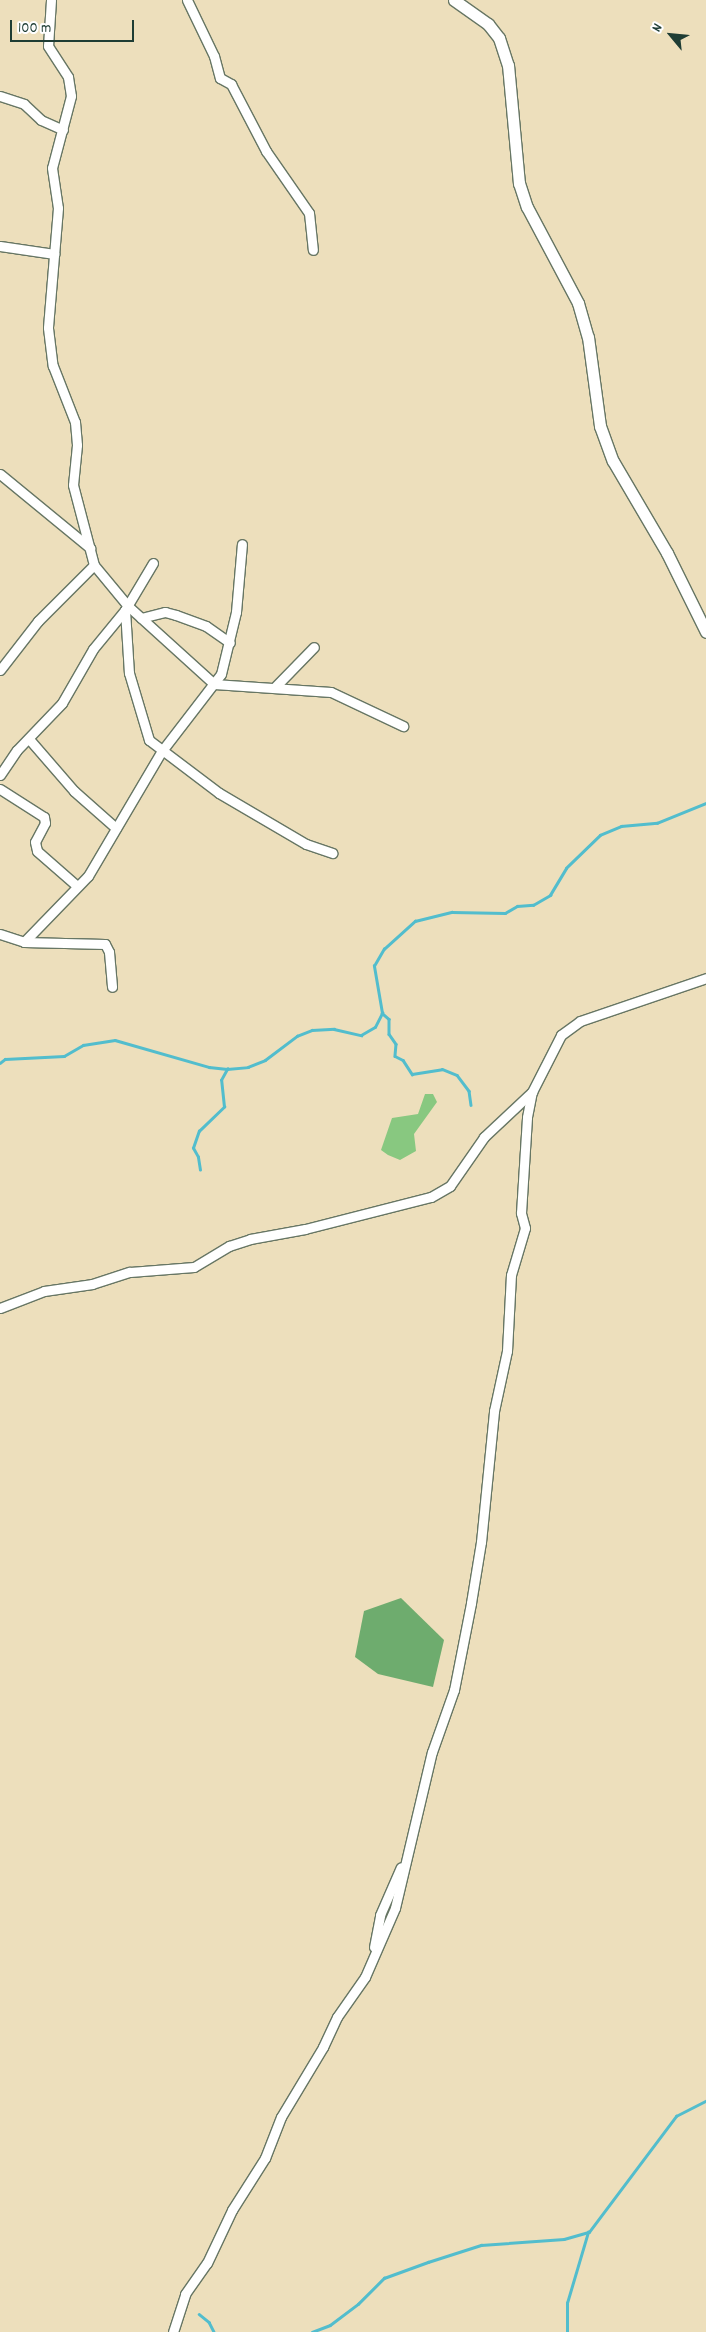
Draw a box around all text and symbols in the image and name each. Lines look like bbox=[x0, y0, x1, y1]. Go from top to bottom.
scale bar bbox=[12, 10, 136, 42]
north arrow bbox=[646, 10, 696, 60]
text: 100 m bbox=[18, 18, 51, 40]
text: N bbox=[647, 20, 668, 36]

